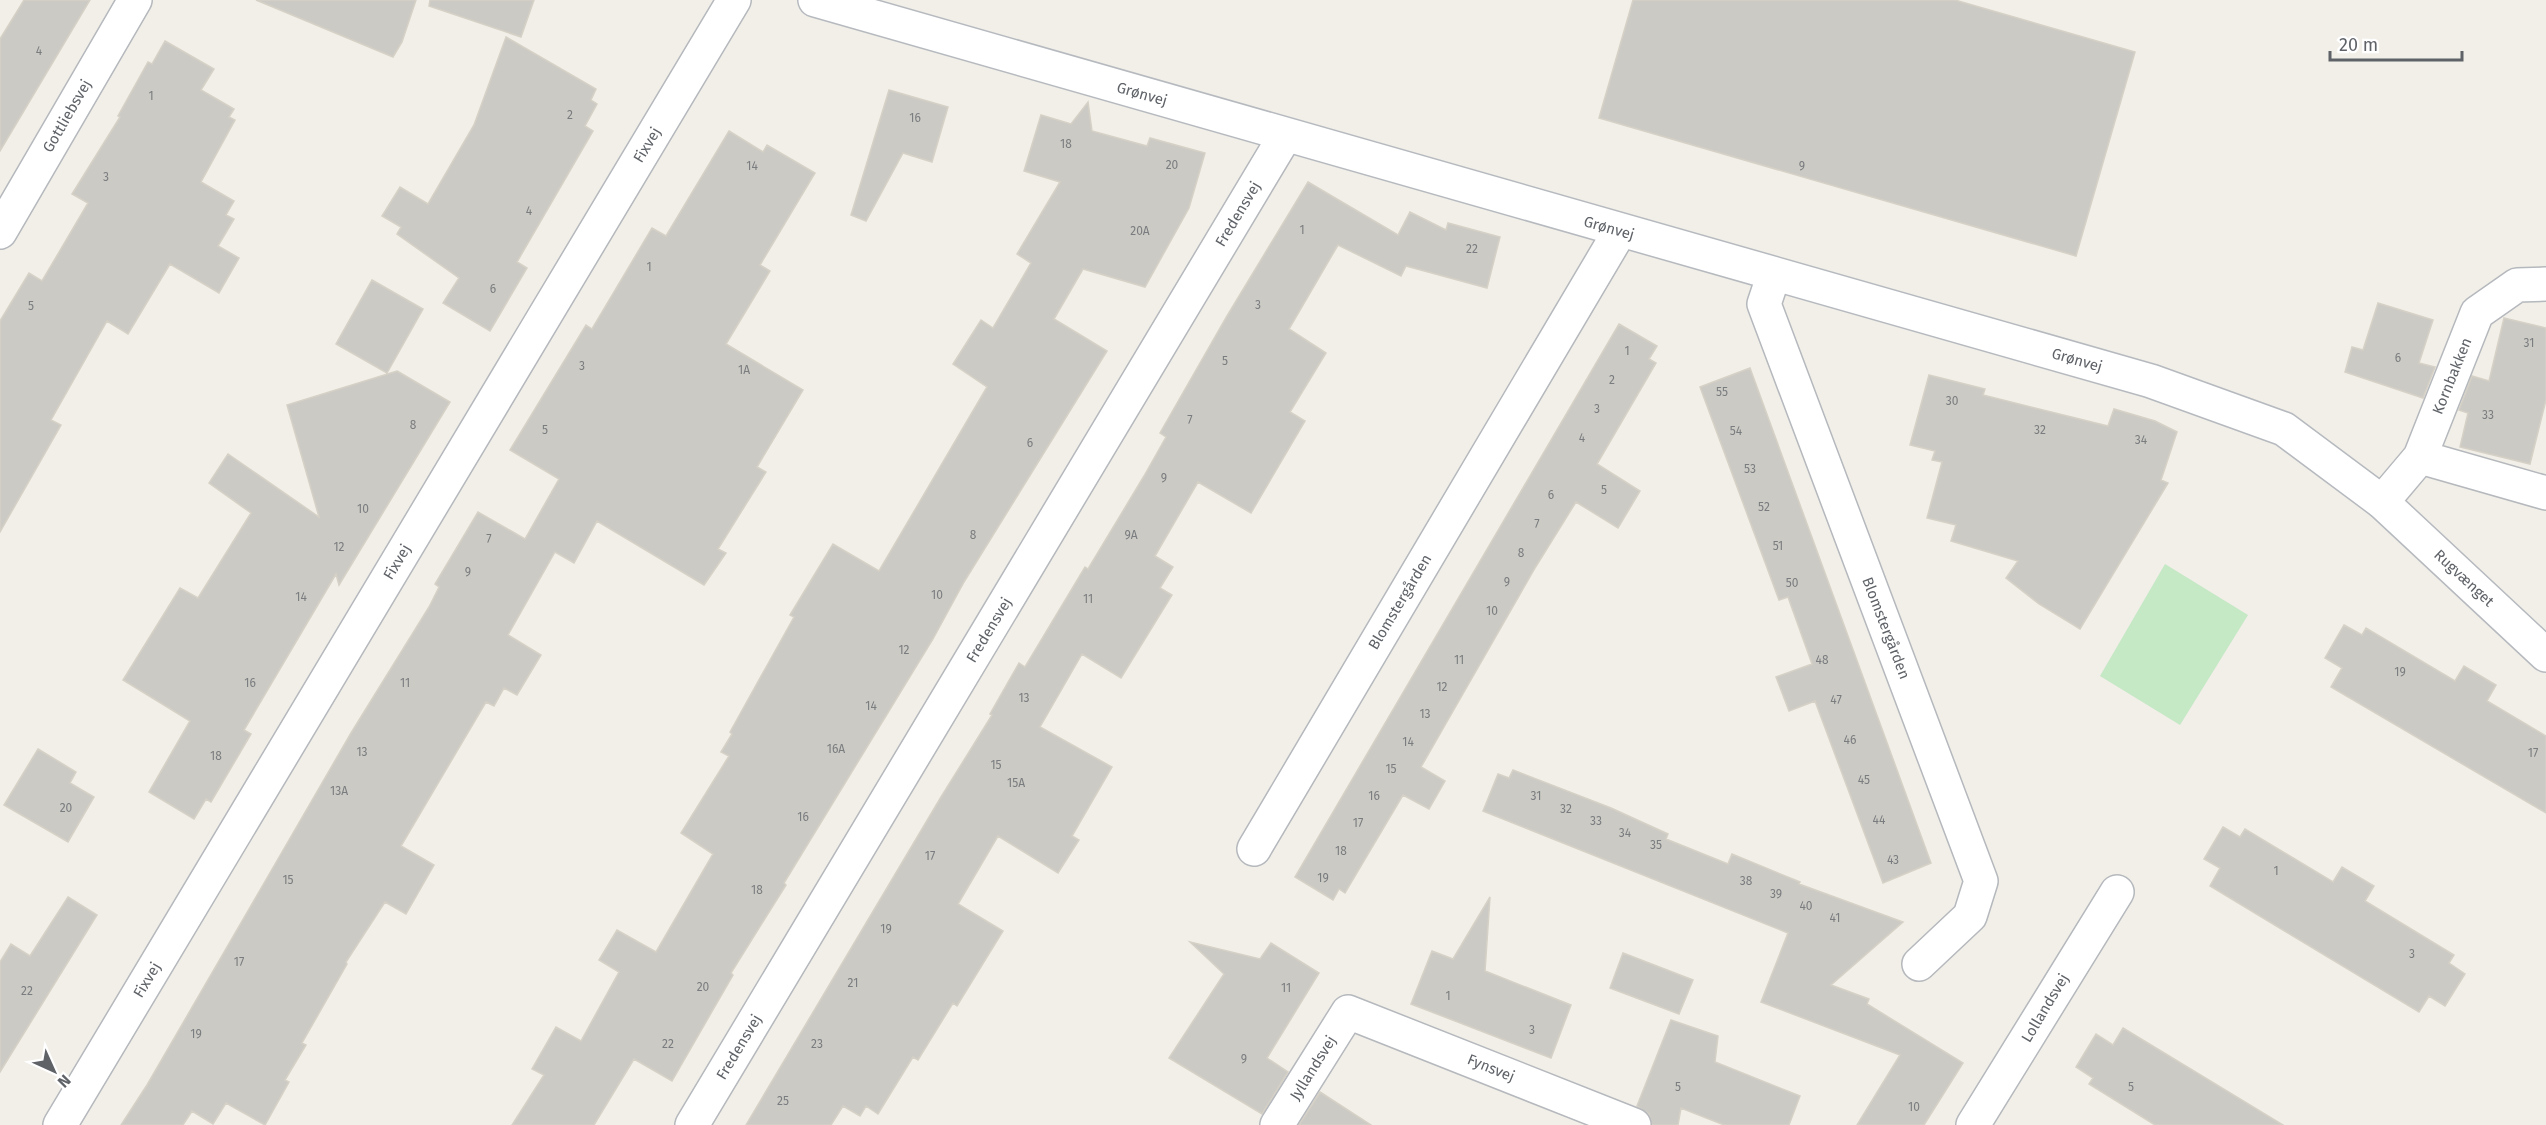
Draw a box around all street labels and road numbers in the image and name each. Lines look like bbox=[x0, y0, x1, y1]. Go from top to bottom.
street label: Gottliebsvej bbox=[39, 76, 95, 156]
street label: Grønvej bbox=[1115, 78, 1169, 110]
street label: Fixvej bbox=[629, 124, 665, 166]
street label: Fredensvej bbox=[1212, 178, 1264, 250]
street label: Grønvej bbox=[1582, 212, 1636, 244]
street label: Kornbakken bbox=[2428, 335, 2476, 417]
street label: Grønvej bbox=[2050, 344, 2104, 376]
street label: Fixvej bbox=[379, 541, 415, 583]
street label: Rugvænget bbox=[2430, 546, 2498, 611]
street label: Blomstergården bbox=[1364, 551, 1436, 653]
street label: Blomstergården bbox=[1858, 574, 1914, 682]
street label: Fredensvej bbox=[963, 594, 1015, 666]
street label: Fixvej bbox=[129, 959, 165, 1001]
street label: Lollandsvej bbox=[2017, 970, 2073, 1046]
street label: Fredensvej bbox=[713, 1011, 765, 1083]
street label: Jyllandsvej bbox=[1286, 1032, 1340, 1104]
street label: Fynsvej bbox=[1465, 1050, 1517, 1086]

